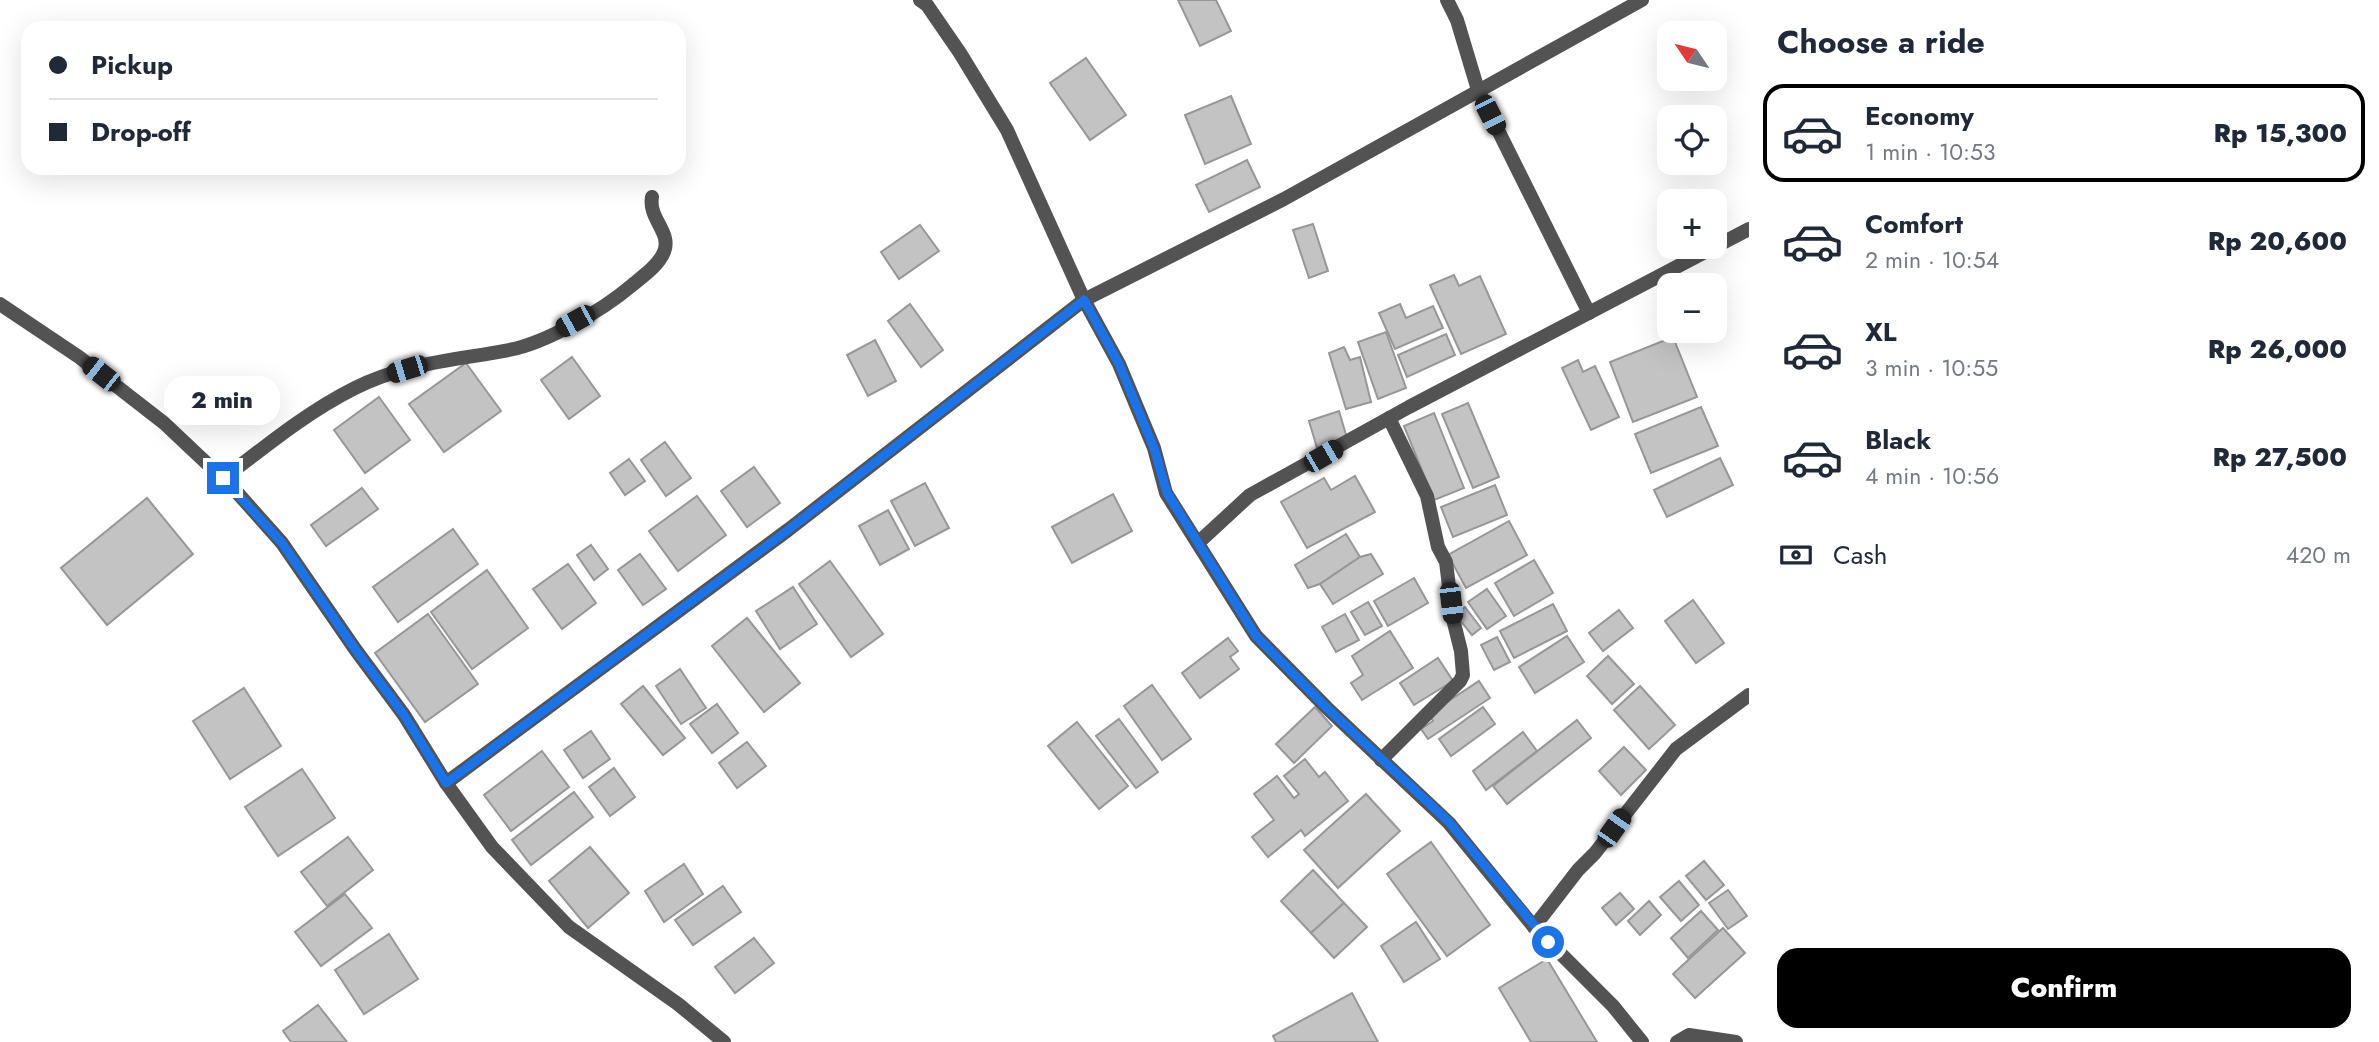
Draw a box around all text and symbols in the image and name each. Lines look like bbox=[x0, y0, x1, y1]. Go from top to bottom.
text: Choose a ride bbox=[1777, 19, 1985, 65]
north arrow bbox=[1657, 21, 1727, 91]
map controls bbox=[1657, 21, 1727, 343]
text: Pickup bbox=[91, 46, 173, 84]
car bbox=[1472, 92, 1509, 138]
text: Economy bbox=[1865, 97, 1974, 135]
icon: car bbox=[1781, 102, 1844, 165]
button: locate bbox=[1657, 105, 1727, 175]
text: Drop-off bbox=[91, 113, 191, 151]
text: Rp 15,300 bbox=[2214, 114, 2347, 152]
text: 1 min · 10:53 bbox=[1865, 135, 1996, 169]
button: + bbox=[1657, 189, 1727, 259]
text: Comfort bbox=[1865, 205, 1963, 243]
icon: car bbox=[1781, 210, 1844, 273]
text: Rp 20,600 bbox=[2208, 222, 2347, 260]
text: 2 min · 10:54 bbox=[1865, 243, 1999, 277]
button: − bbox=[1657, 273, 1727, 343]
car bbox=[552, 302, 599, 340]
text: XL bbox=[1865, 313, 1897, 351]
icon: car bbox=[1781, 318, 1844, 381]
text: Rp 26,000 bbox=[2208, 330, 2347, 368]
text: 3 min · 10:55 bbox=[1865, 351, 1998, 385]
car bbox=[78, 353, 125, 395]
car bbox=[384, 353, 431, 385]
callout: 2 min bbox=[165, 377, 281, 426]
text: 2 min bbox=[191, 383, 253, 417]
text: Black bbox=[1865, 421, 1931, 459]
icon: car bbox=[1781, 426, 1844, 489]
car bbox=[1300, 436, 1347, 476]
text: Rp 27,500 bbox=[2213, 438, 2347, 476]
text: 4 min · 10:56 bbox=[1865, 459, 1999, 493]
route end bbox=[207, 462, 239, 494]
icon: cash bbox=[1777, 536, 1815, 574]
text: Cash bbox=[1833, 536, 1887, 574]
text: 420 m bbox=[2286, 538, 2351, 572]
car bbox=[1439, 581, 1464, 625]
car bbox=[1594, 805, 1635, 851]
route start bbox=[1532, 926, 1564, 958]
button: Confirm bbox=[1777, 948, 2351, 1028]

